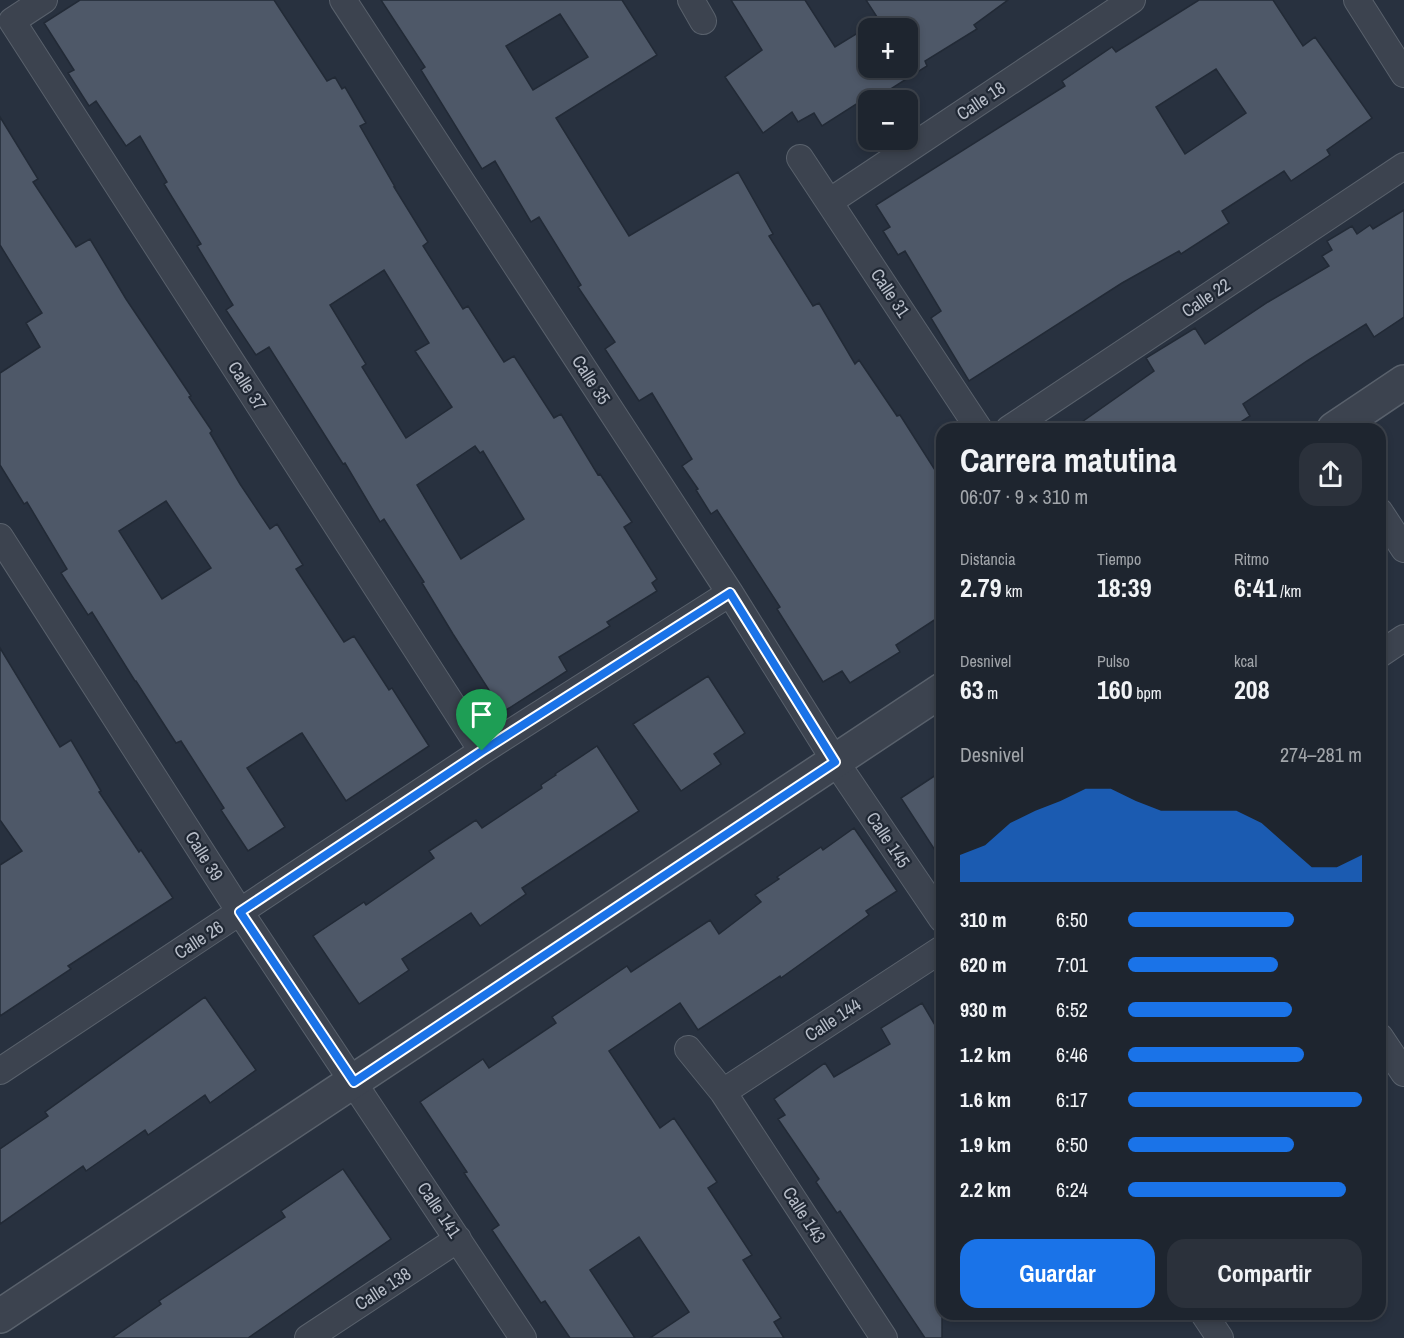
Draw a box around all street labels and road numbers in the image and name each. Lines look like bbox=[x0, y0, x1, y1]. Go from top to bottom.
street label: Calle 18 bbox=[951, 75, 1010, 126]
street label: Calle 31 bbox=[865, 263, 916, 323]
street label: Calle 22 bbox=[1176, 272, 1235, 323]
street label: Calle 35 bbox=[566, 350, 617, 409]
street label: Calle 37 bbox=[222, 356, 273, 415]
street label: Calle 145 bbox=[861, 807, 916, 873]
street label: Calle 39 bbox=[179, 826, 229, 885]
street label: Calle 26 bbox=[169, 914, 228, 965]
street label: Calle 144 bbox=[800, 992, 866, 1047]
street label: Calle 141 bbox=[412, 1177, 468, 1243]
street label: Calle 143 bbox=[777, 1182, 832, 1248]
street label: Calle 138 bbox=[350, 1261, 416, 1316]

